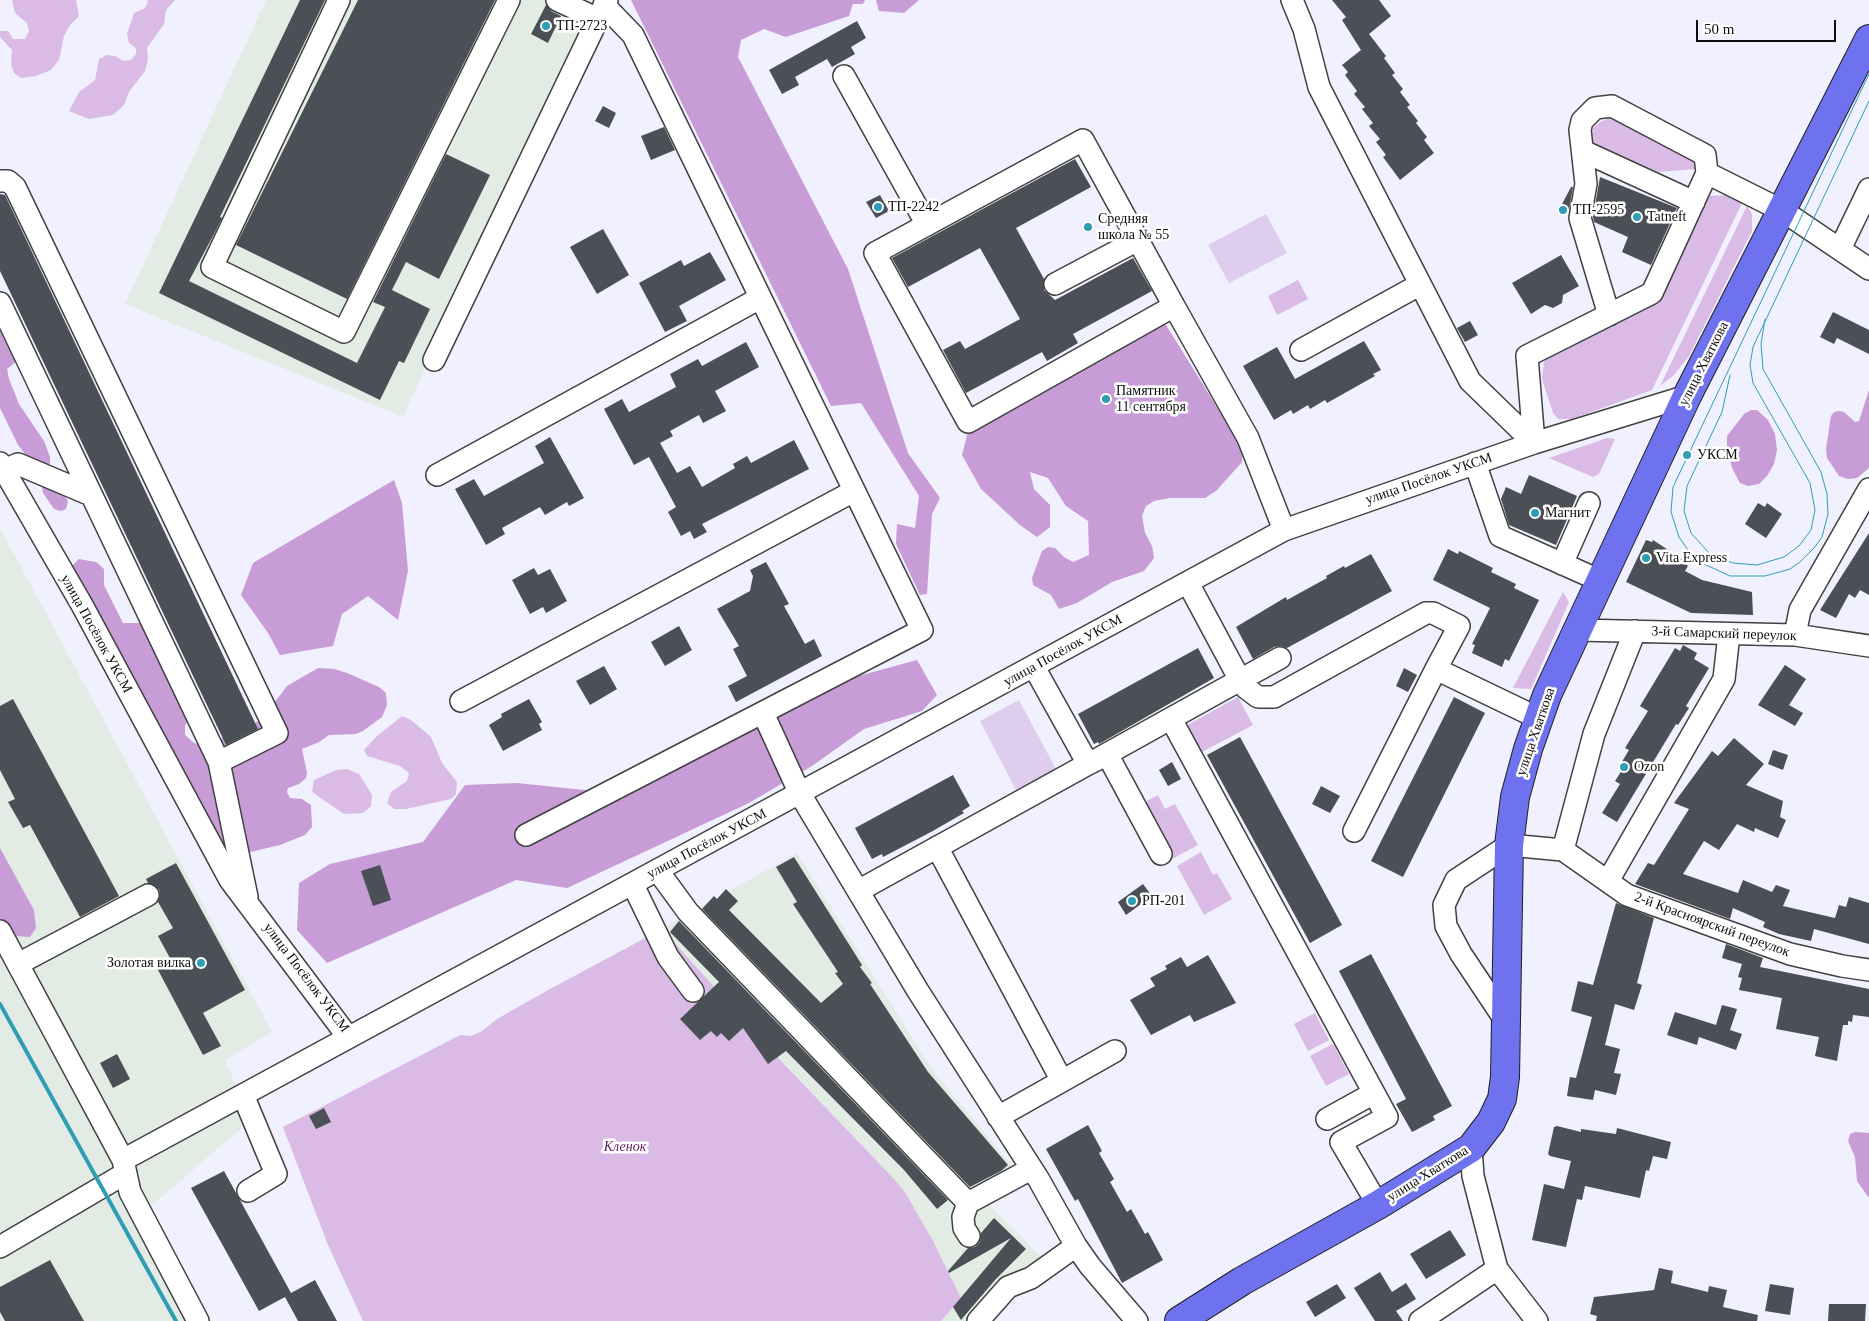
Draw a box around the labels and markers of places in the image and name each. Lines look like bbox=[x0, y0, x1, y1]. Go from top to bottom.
place label: ТП-2723 bbox=[556, 18, 607, 34]
marker: ТП-2723 bbox=[540, 20, 552, 32]
place label: ТП-2242 bbox=[888, 199, 939, 215]
marker: ТП-2242 bbox=[872, 201, 884, 213]
place label: ТП-2595 bbox=[1573, 202, 1624, 218]
marker: ТП-2595 bbox=[1557, 204, 1569, 216]
place label: Tatneft bbox=[1647, 209, 1686, 225]
place label: Средняя школа № 55 bbox=[1098, 211, 1169, 243]
marker: Tatneft bbox=[1631, 211, 1643, 223]
marker: Средняя школа № 55 bbox=[1082, 221, 1094, 233]
place label: Памятник 11 сентября bbox=[1116, 383, 1186, 416]
marker: Памятник 11 сентября bbox=[1100, 393, 1112, 405]
place label: УКСМ bbox=[1697, 447, 1738, 463]
marker: УКСМ bbox=[1681, 449, 1693, 461]
place label: Магнит bbox=[1545, 505, 1591, 521]
marker: Магнит bbox=[1529, 507, 1541, 519]
place label: Vita Express bbox=[1656, 550, 1727, 566]
marker: Vita Express bbox=[1640, 552, 1652, 564]
place label: Ozon bbox=[1634, 759, 1664, 775]
marker: Ozon bbox=[1618, 761, 1630, 773]
place label: РП-201 bbox=[1142, 893, 1186, 909]
marker: РП-201 bbox=[1126, 895, 1138, 907]
place label: Золотая вилка bbox=[107, 955, 191, 971]
marker: Золотая вилка bbox=[195, 957, 207, 969]

